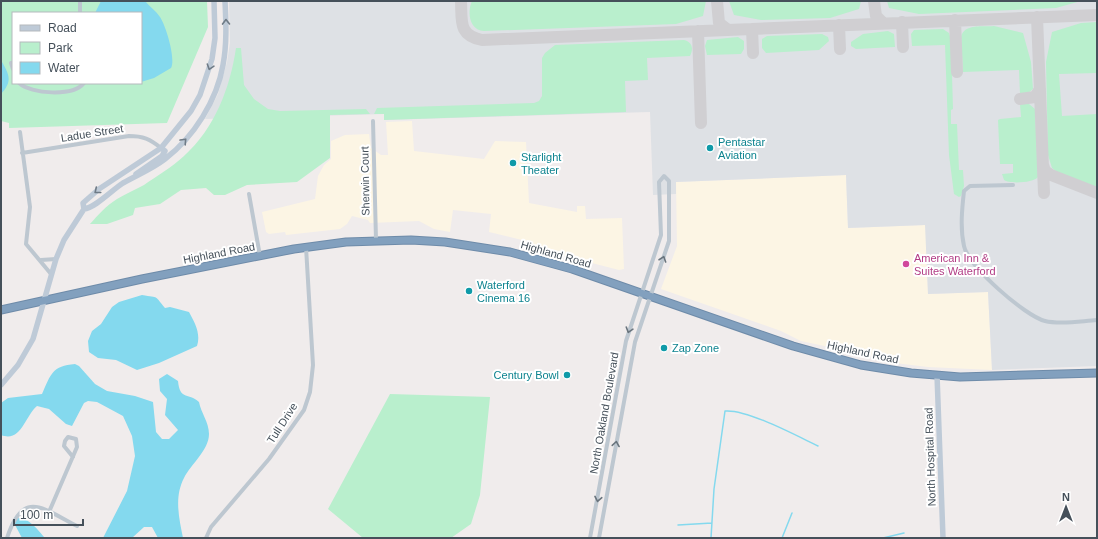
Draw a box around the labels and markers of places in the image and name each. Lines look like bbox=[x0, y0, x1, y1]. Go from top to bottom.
place label: Pentastar Aviation bbox=[718, 136, 765, 161]
marker: Pentastar Aviation bbox=[705, 143, 715, 153]
place label: Starlight Theater bbox=[521, 151, 561, 176]
marker: Starlight Theater bbox=[508, 158, 518, 168]
place label: American Inn & Suites Waterford bbox=[914, 252, 996, 277]
marker: American Inn & Suites Waterford bbox=[901, 259, 911, 269]
place label: Waterford Cinema 16 bbox=[477, 279, 530, 304]
marker: Waterford Cinema 16 bbox=[464, 286, 474, 296]
place label: Zap Zone bbox=[672, 342, 719, 354]
marker: Zap Zone bbox=[659, 343, 669, 353]
place label: Century Bowl bbox=[494, 369, 559, 381]
marker: Century Bowl bbox=[562, 370, 572, 380]

